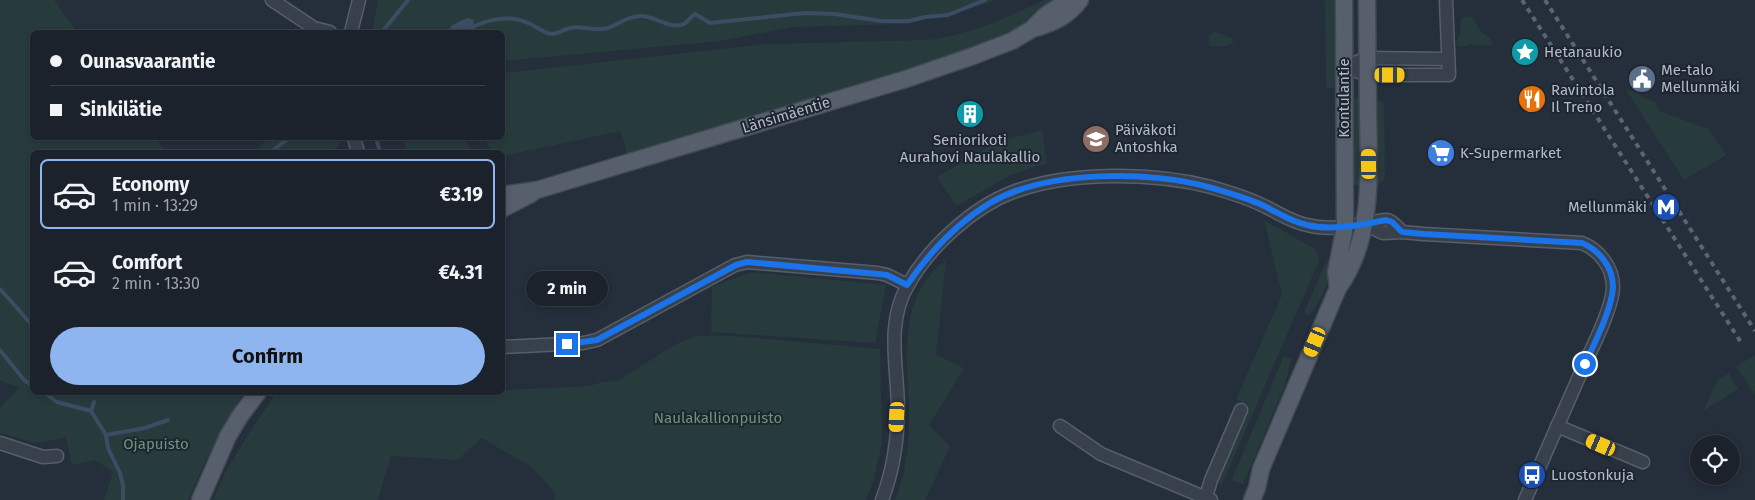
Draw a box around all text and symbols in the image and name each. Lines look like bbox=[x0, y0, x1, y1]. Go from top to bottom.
place icon: Hetanaukio bbox=[1510, 37, 1540, 67]
place label: Hetanaukio bbox=[1544, 43, 1622, 61]
text: Ounasvaarantie bbox=[80, 50, 216, 73]
street label: Kontulantie bbox=[1335, 58, 1353, 138]
place label: Me-talo Mellunmäki bbox=[1661, 61, 1740, 96]
public building icon: Me-talo Mellunmäki bbox=[1627, 64, 1657, 94]
car bbox=[1375, 68, 1405, 83]
place label: Ravintola Il Treno bbox=[1551, 81, 1615, 116]
restaurant icon: Ravintola Il Treno bbox=[1517, 84, 1547, 114]
street label: Länsimäentie bbox=[740, 93, 832, 137]
text: Sinkilätie bbox=[80, 98, 162, 121]
building icon: Seniorikoti Aurahovi Naulakallio bbox=[955, 99, 985, 129]
place label: Päiväkoti Antoshka bbox=[1115, 121, 1178, 156]
school or university icon: Päiväkoti Antoshka bbox=[1081, 124, 1111, 154]
place label: Seniorikoti Aurahovi Naulakallio bbox=[900, 131, 1040, 166]
supermarket icon: K-Supermarket bbox=[1426, 138, 1456, 168]
place label: K-Supermarket bbox=[1460, 144, 1562, 162]
car bbox=[1361, 149, 1376, 179]
icon: car bbox=[52, 172, 97, 217]
text: Economy bbox=[112, 173, 189, 196]
text: €3.19 bbox=[440, 183, 483, 206]
metro station icon: Mellunmäki bbox=[1651, 192, 1681, 222]
text: 1 min · 13:29 bbox=[112, 196, 198, 215]
place label: Mellunmäki bbox=[1568, 198, 1647, 216]
icon: car bbox=[52, 250, 97, 295]
text: Comfort bbox=[112, 251, 182, 274]
text: €4.31 bbox=[439, 261, 483, 284]
callout: 2 min bbox=[526, 272, 608, 306]
text: 2 min · 13:30 bbox=[112, 274, 200, 293]
text: 2 min bbox=[547, 279, 587, 298]
car bbox=[1302, 325, 1327, 359]
button: Confirm bbox=[50, 327, 485, 385]
route end bbox=[556, 333, 578, 355]
route start bbox=[1574, 353, 1596, 375]
car bbox=[888, 402, 905, 432]
park label: Naulakallionpuisto bbox=[654, 409, 782, 427]
car bbox=[1584, 432, 1617, 458]
park label: Ojapuisto bbox=[123, 435, 189, 453]
map controls bbox=[1690, 435, 1740, 485]
button: locate bbox=[1690, 435, 1740, 485]
bus stop icon: Luostonkuja bbox=[1517, 460, 1547, 490]
place label: Luostonkuja bbox=[1551, 466, 1634, 484]

